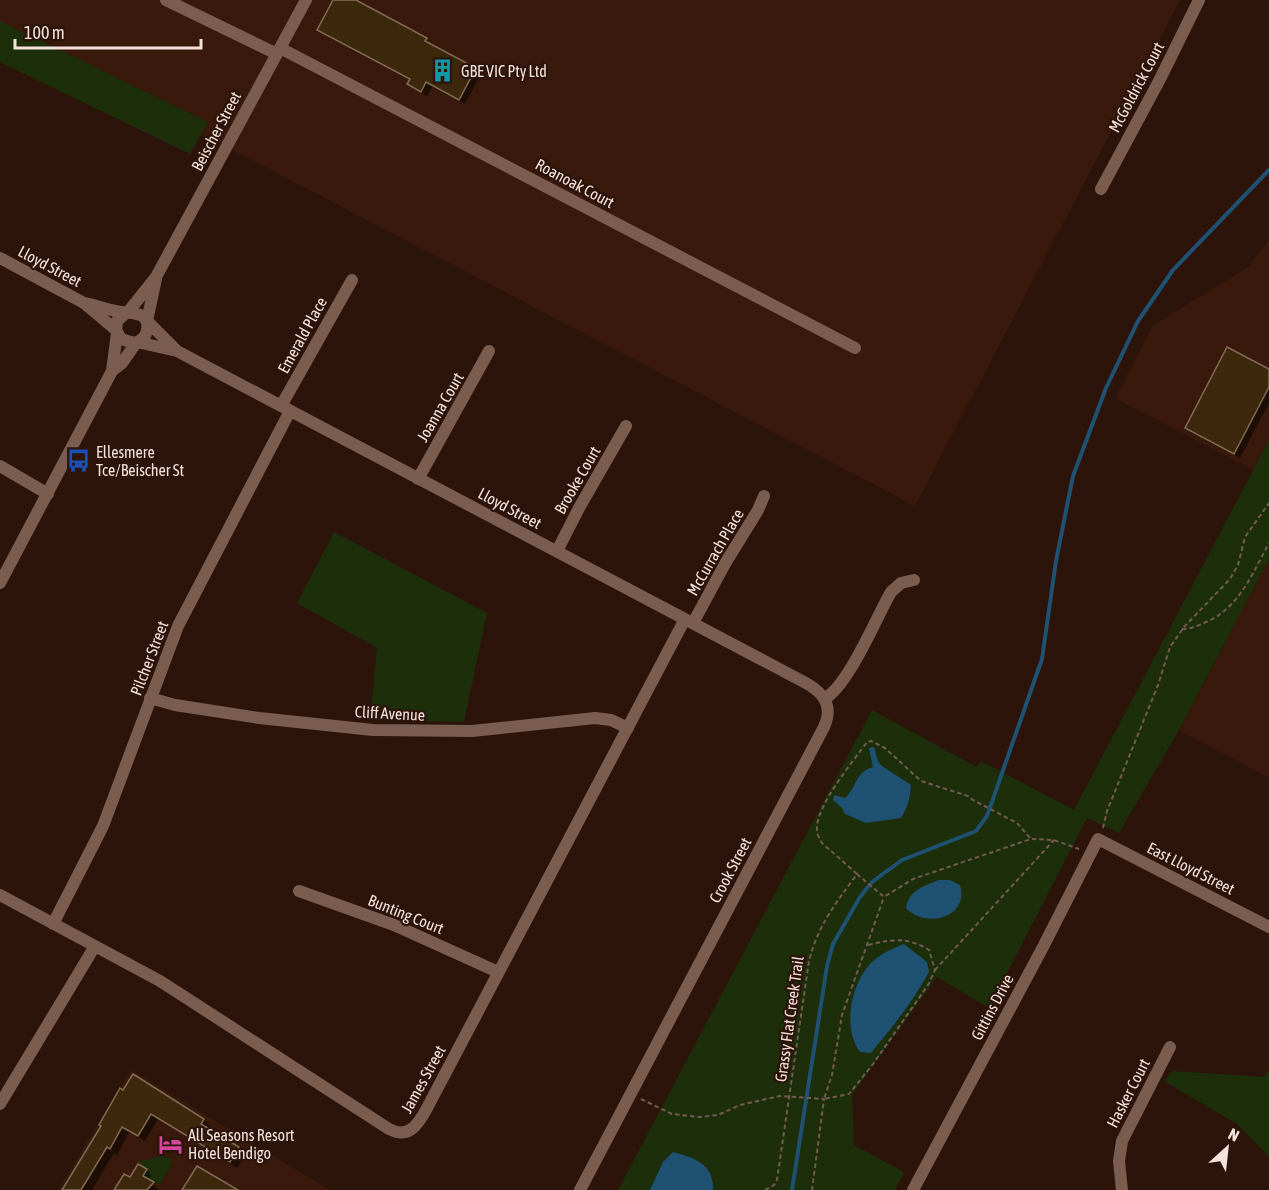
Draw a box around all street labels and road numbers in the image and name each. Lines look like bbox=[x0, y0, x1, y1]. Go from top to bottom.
street label: McGoldrick Court bbox=[1105, 39, 1167, 135]
street label: Beischer Street bbox=[188, 88, 245, 174]
street label: Roanoak Court bbox=[533, 155, 618, 211]
street label: Lloyd Street bbox=[15, 242, 85, 291]
street label: Emerald Place bbox=[274, 294, 330, 376]
street label: Joanna Court bbox=[413, 369, 467, 445]
street label: Brooke Court bbox=[550, 443, 604, 517]
street label: Lloyd Street bbox=[475, 484, 545, 533]
street label: McCurrach Place bbox=[683, 506, 747, 598]
street label: Pilcher Street bbox=[127, 618, 172, 698]
street label: Cliff Avenue bbox=[354, 702, 426, 724]
street label: Crook Street bbox=[705, 834, 755, 906]
street label: East Lloyd Street bbox=[1144, 838, 1238, 899]
street label: Bunting Court bbox=[365, 891, 447, 938]
street label: Grassy Flat Creek Trail bbox=[771, 954, 808, 1083]
street label: Gittins Drive bbox=[967, 971, 1017, 1043]
street label: James Street bbox=[397, 1042, 449, 1116]
street label: Hasker Court bbox=[1103, 1055, 1153, 1130]

